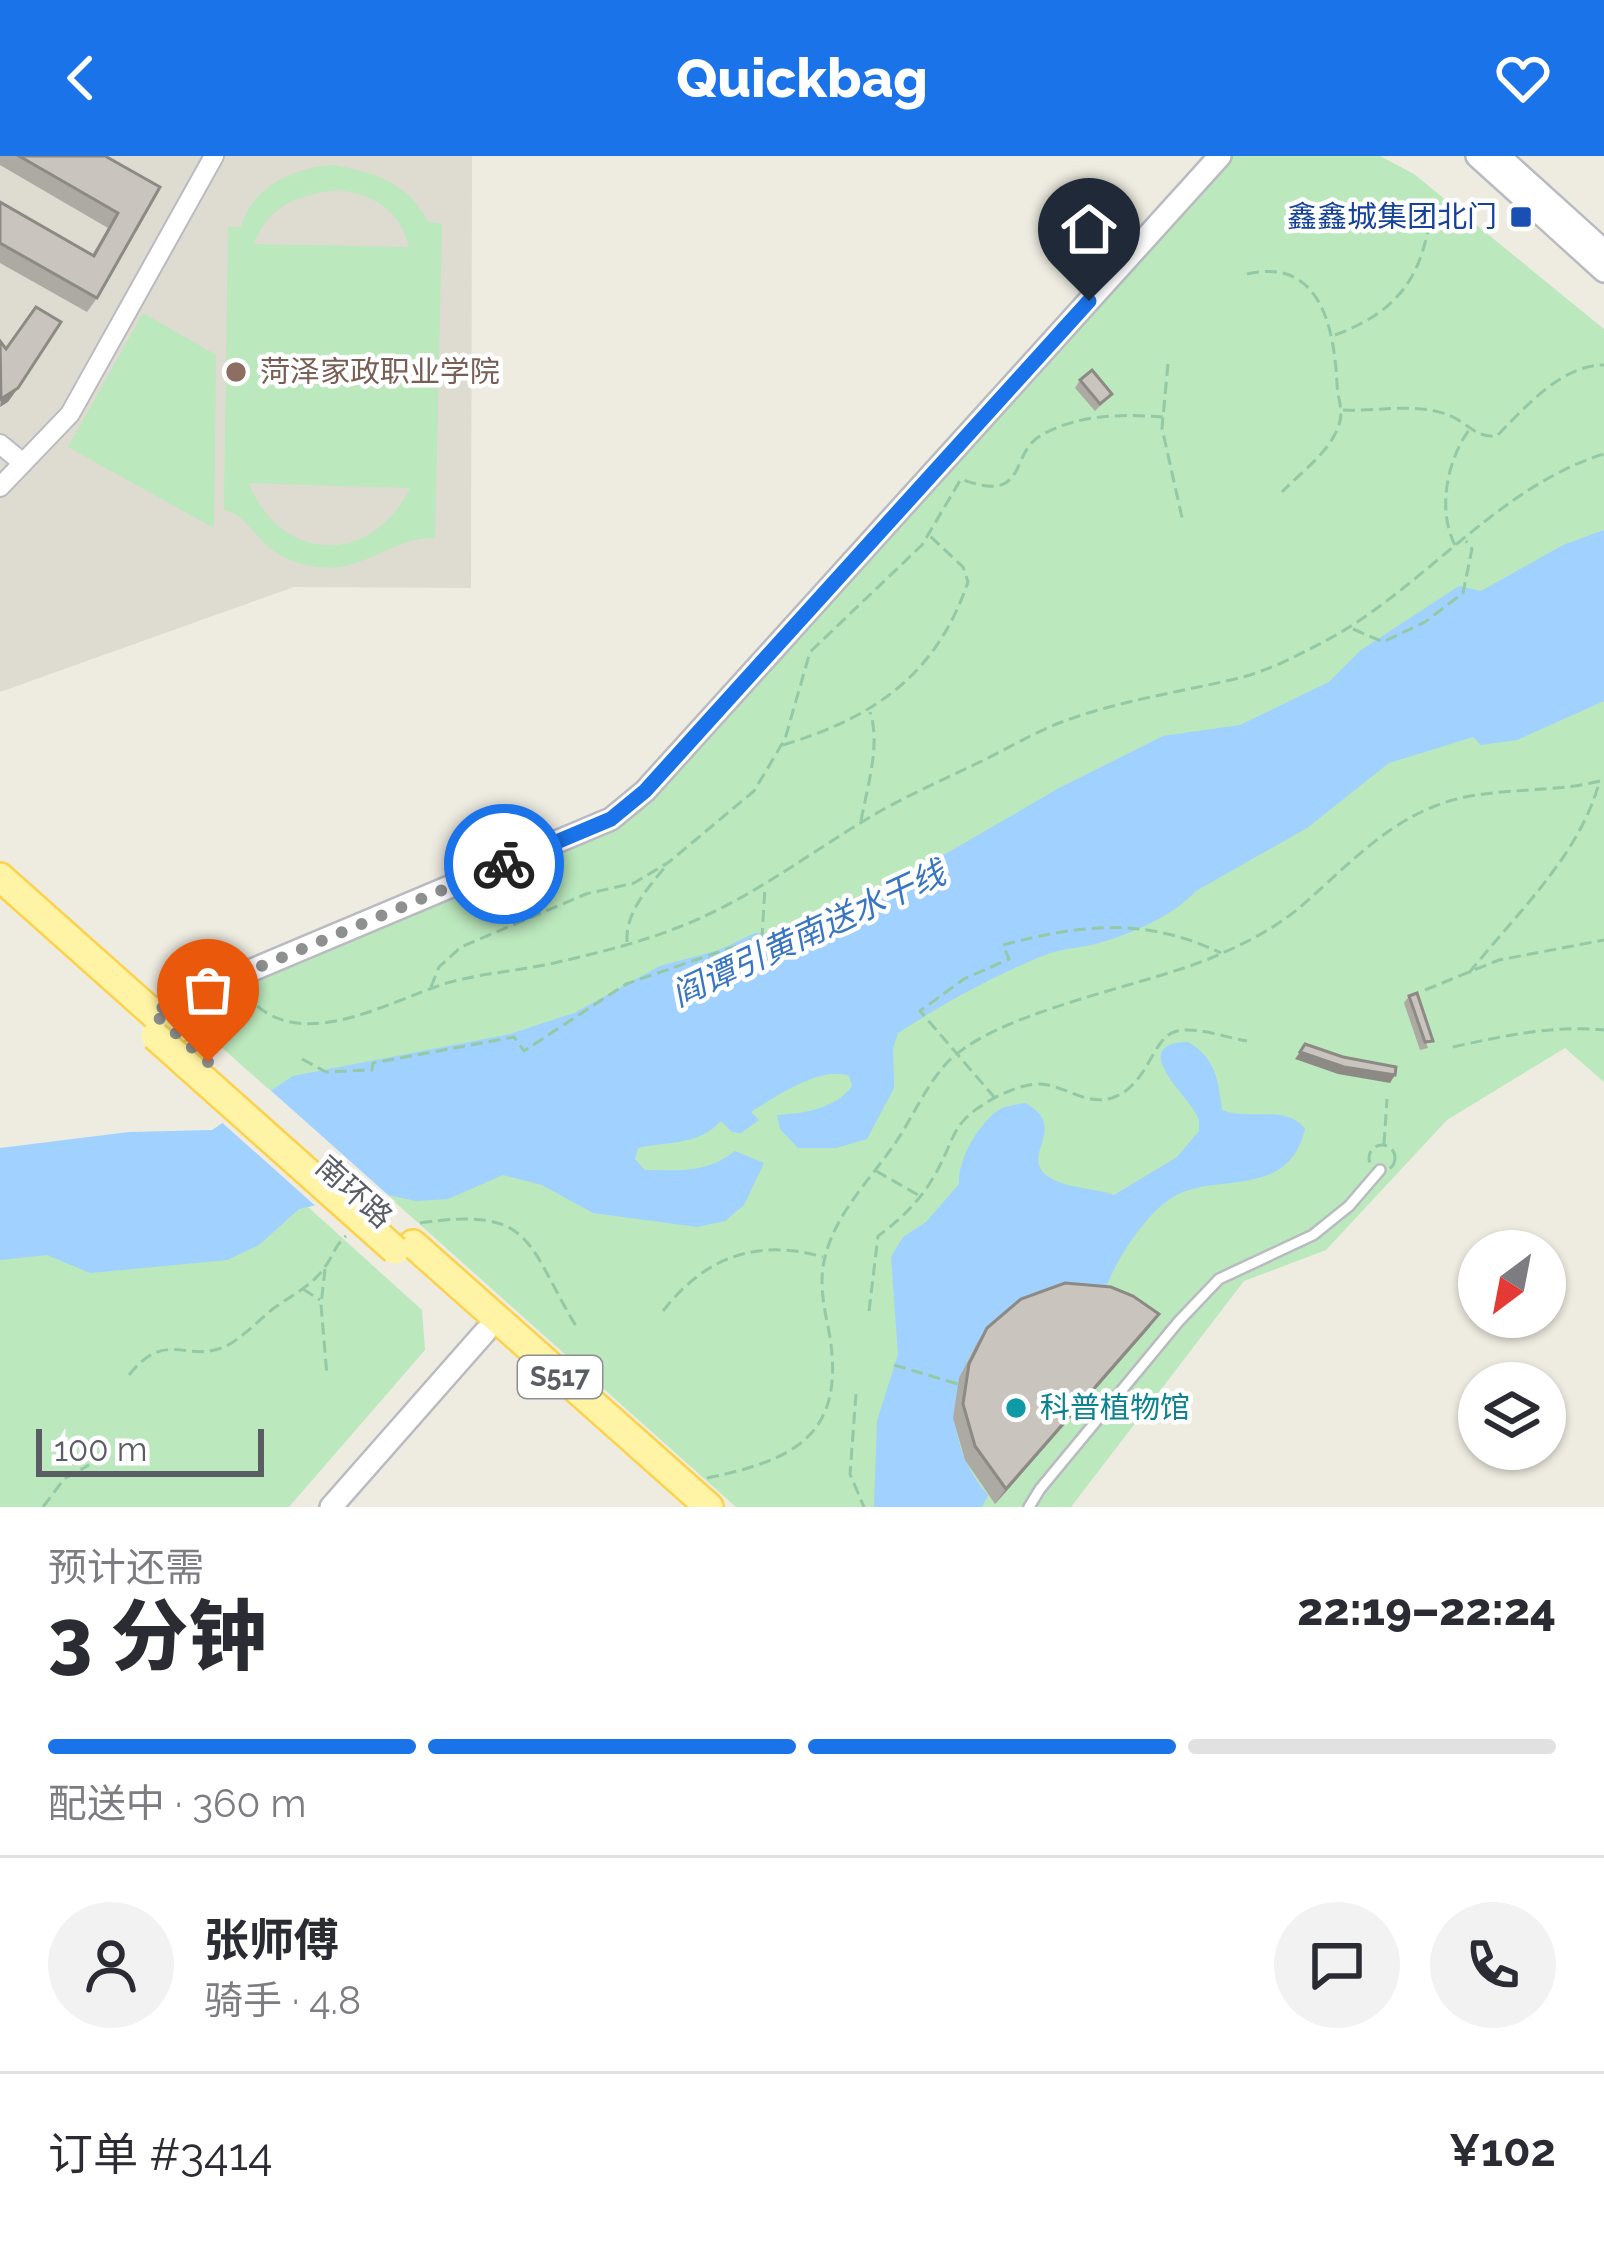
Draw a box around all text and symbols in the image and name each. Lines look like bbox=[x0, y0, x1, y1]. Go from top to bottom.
icon: back bbox=[48, 45, 114, 111]
icon: heart bbox=[1490, 45, 1556, 111]
text: Quickbag bbox=[676, 46, 928, 110]
pin bbox=[1038, 178, 1140, 301]
icon: home bbox=[1056, 196, 1122, 262]
place label: 鑫鑫城集团北门 bbox=[1287, 199, 1497, 234]
marker: 鑫鑫城集团北门 bbox=[1508, 204, 1534, 230]
place label: 菏泽家政职业学院 bbox=[260, 354, 500, 389]
marker: 菏泽家政职业学院 bbox=[223, 359, 249, 385]
courier bbox=[444, 804, 564, 924]
icon: bike bbox=[471, 831, 537, 897]
water label: 阎谭引黄南送水干线 bbox=[665, 852, 954, 1014]
pin bbox=[157, 939, 259, 1062]
icon: bag bbox=[175, 957, 241, 1023]
street label: 南环路 bbox=[309, 1149, 399, 1235]
north arrow bbox=[1458, 1230, 1566, 1338]
map controls bbox=[1458, 1230, 1566, 1470]
road number: S517 bbox=[518, 1356, 602, 1398]
button: layers bbox=[1458, 1362, 1566, 1470]
place label: 科普植物馆 bbox=[1040, 1390, 1190, 1425]
marker: 科普植物馆 bbox=[1003, 1395, 1029, 1421]
scale bar bbox=[36, 1423, 264, 1476]
text: 100 m bbox=[54, 1430, 147, 1469]
text: 预计还需 bbox=[48, 1544, 204, 1590]
text: 22:19–22:24 bbox=[1297, 1583, 1556, 1636]
text: 3 分钟 bbox=[48, 1591, 267, 1682]
text: 配送中 · 360 m bbox=[48, 1780, 306, 1826]
button: person bbox=[48, 1902, 174, 2028]
button: chat bbox=[1274, 1902, 1400, 2028]
button: phone bbox=[1430, 1902, 1556, 2028]
text: 张师傅 bbox=[204, 1914, 339, 1967]
text: 骑手 · 4.8 bbox=[204, 1977, 361, 2023]
text: ¥102 bbox=[1449, 2124, 1556, 2177]
text: 订单 #3414 bbox=[48, 2128, 273, 2181]

